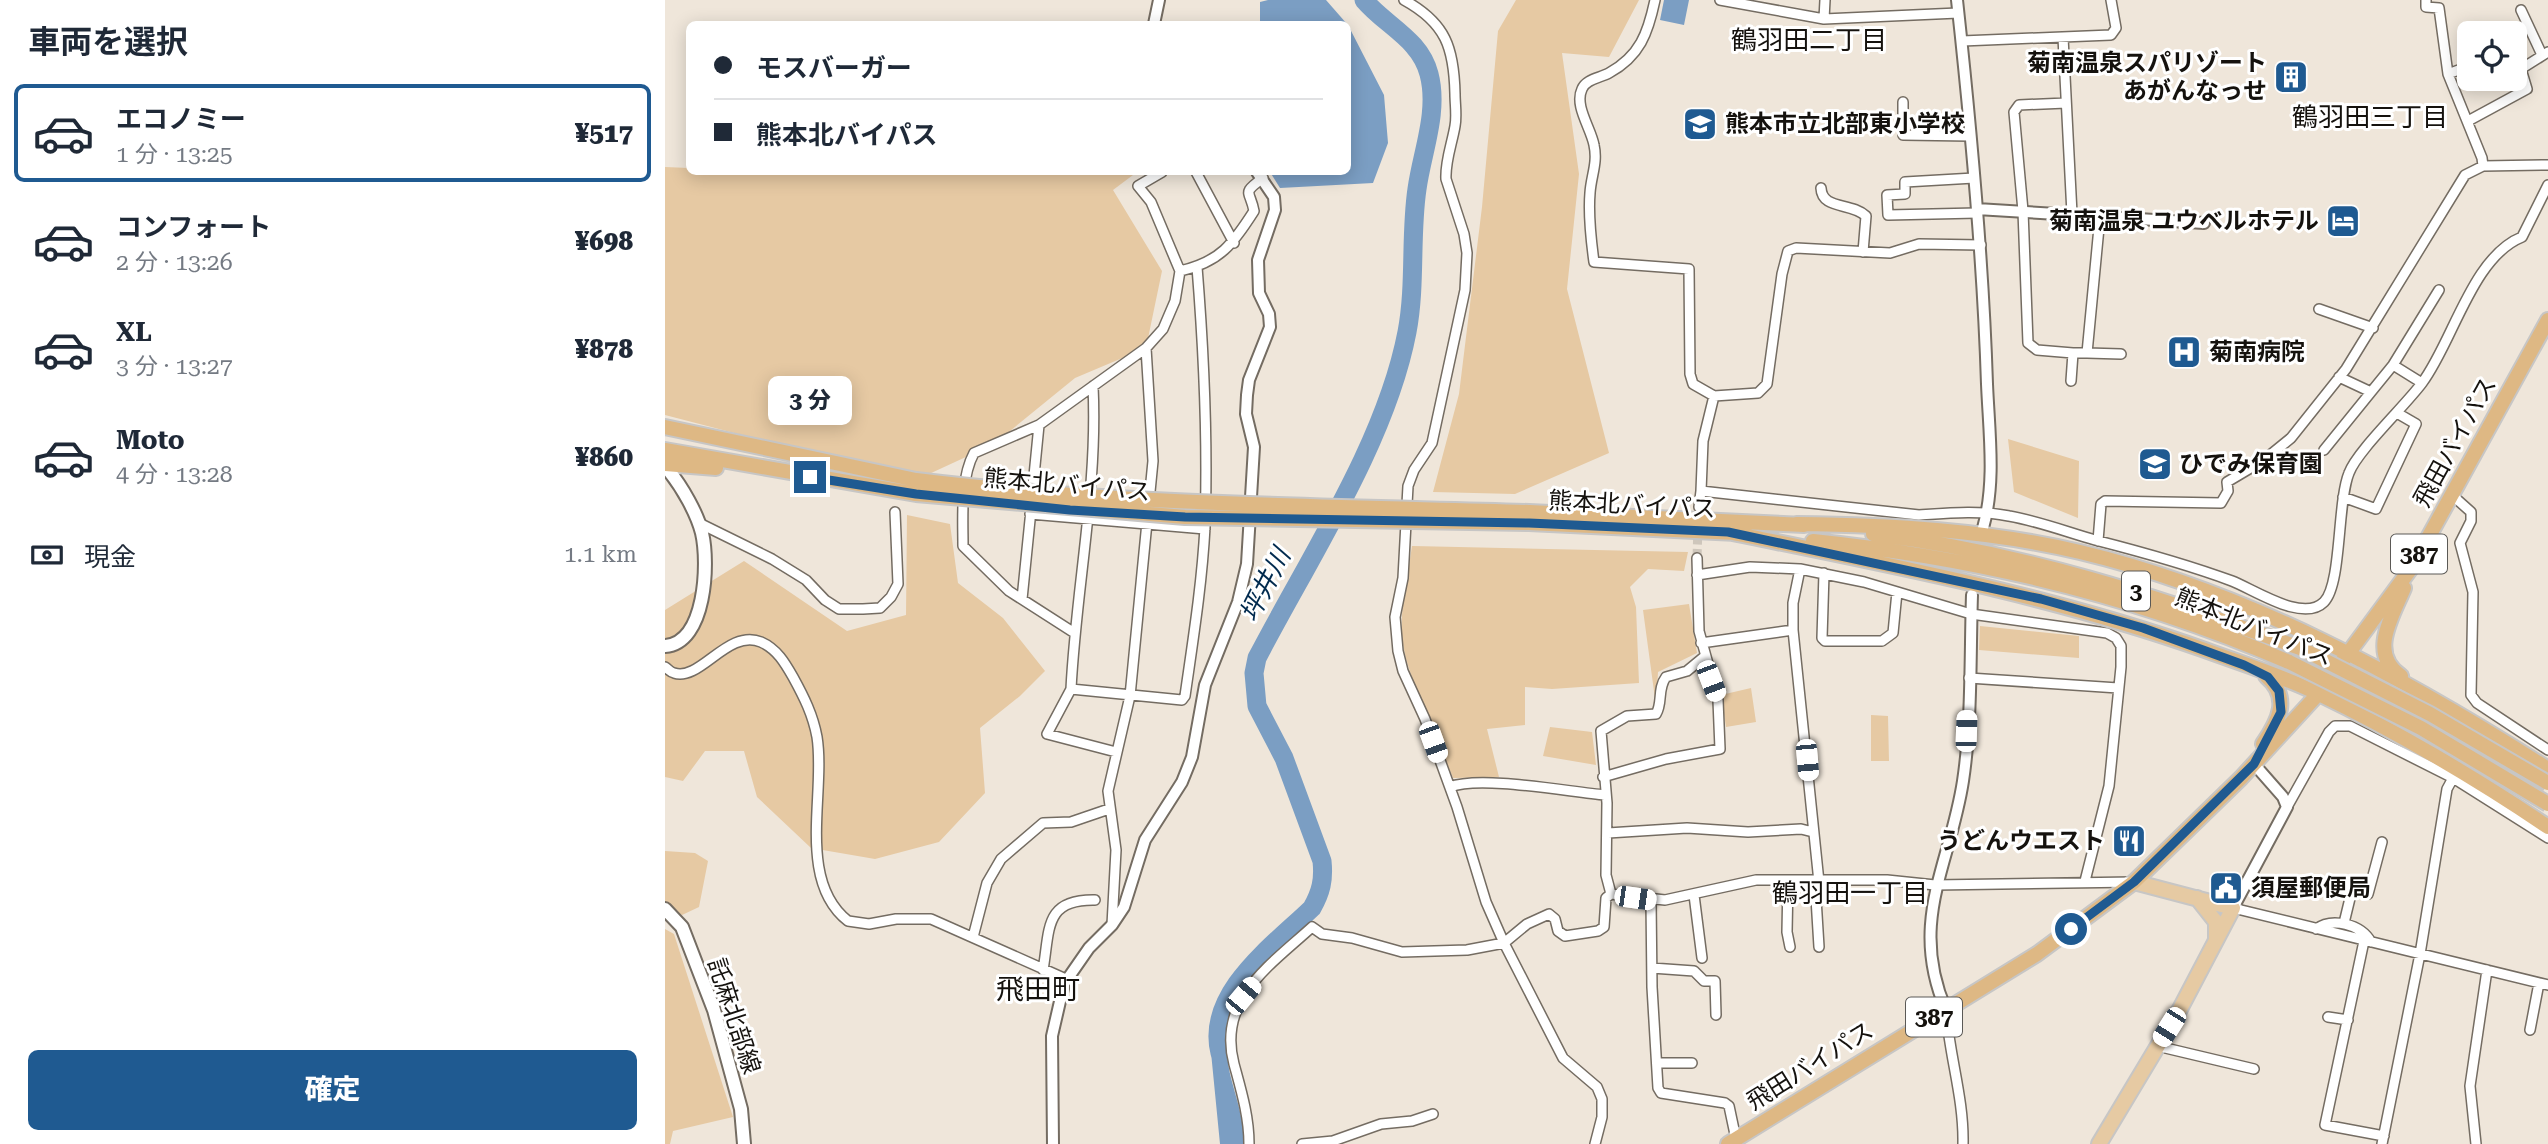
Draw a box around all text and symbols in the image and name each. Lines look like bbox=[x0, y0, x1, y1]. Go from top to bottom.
map controls bbox=[2457, 21, 2527, 91]
button: locate bbox=[2457, 21, 2527, 91]
text: 車両を選択 bbox=[28, 23, 188, 61]
district label: 鶴羽田二丁目 bbox=[1731, 25, 1887, 55]
place label: 菊南温泉スパリゾート あがんなっせ bbox=[2027, 49, 2267, 105]
text: モスバーガー bbox=[756, 53, 912, 83]
building icon: 菊南温泉スパリゾート あがんなっせ bbox=[2272, 58, 2310, 96]
icon: car bbox=[32, 102, 95, 165]
district label: 鶴羽田三丁目 bbox=[2292, 102, 2448, 132]
text: エコノミー bbox=[116, 104, 246, 134]
school or university icon: 熊本市立北部東小学校 bbox=[1681, 105, 1719, 143]
place label: 熊本市立北部東小学校 bbox=[1725, 110, 1965, 138]
text: ¥517 bbox=[575, 118, 633, 148]
text: 熊本北バイパス bbox=[756, 120, 937, 150]
text: 1 分 · 13:25 bbox=[116, 141, 233, 168]
hotel icon: 菊南温泉 ユウベルホテル bbox=[2324, 202, 2362, 240]
place label: 菊南温泉 ユウベルホテル bbox=[2049, 207, 2319, 235]
icon: car bbox=[32, 210, 95, 273]
text: コンフォート bbox=[116, 212, 271, 242]
text: ¥698 bbox=[575, 226, 633, 256]
text: 2 分 · 13:26 bbox=[116, 249, 233, 276]
text: XL bbox=[116, 317, 152, 347]
icon: car bbox=[32, 318, 95, 381]
hospital icon: 菊南病院 bbox=[2165, 333, 2203, 371]
text: ¥878 bbox=[575, 334, 633, 364]
place label: 菊南病院 bbox=[2209, 338, 2305, 366]
text: 3 分 · 13:27 bbox=[116, 353, 233, 380]
street label: 飛田バイパス bbox=[2408, 372, 2502, 512]
callout: 3 分 bbox=[768, 376, 852, 424]
text: 3 分 bbox=[789, 387, 831, 414]
text: Moto bbox=[116, 425, 185, 455]
icon: car bbox=[32, 426, 95, 489]
text: ¥860 bbox=[575, 442, 633, 472]
school or university icon: ひでみ保育園 bbox=[2136, 445, 2174, 483]
place label: ひでみ保育園 bbox=[2179, 450, 2323, 478]
text: 4 分 · 13:28 bbox=[116, 461, 233, 488]
route end bbox=[794, 461, 826, 493]
street label: 熊本北バイパス bbox=[982, 464, 1152, 506]
street label: 熊本北バイパス bbox=[1548, 487, 1716, 523]
road number: 387 bbox=[2391, 534, 2447, 574]
icon: cash bbox=[28, 536, 66, 574]
text: 1.1 km bbox=[564, 541, 637, 568]
water label: 坪井川 bbox=[1234, 541, 1297, 627]
text: 現金 bbox=[84, 542, 136, 572]
road number: 3 bbox=[2122, 572, 2150, 610]
street label: 熊本北バイパス bbox=[2171, 583, 2337, 671]
car bbox=[1694, 658, 1729, 704]
car bbox=[1955, 710, 1978, 752]
car bbox=[1416, 719, 1451, 765]
car bbox=[1795, 738, 1820, 782]
restaurant icon: うどんウエスト bbox=[2110, 822, 2148, 860]
place label: うどんウエスト bbox=[1937, 827, 2105, 855]
public building icon: 須屋郵便局 bbox=[2207, 869, 2245, 907]
place label: 須屋郵便局 bbox=[2251, 874, 2371, 902]
district label: 鶴羽田一丁目 bbox=[1772, 878, 1928, 908]
car bbox=[1613, 885, 1658, 911]
route start bbox=[2055, 913, 2087, 945]
street label: 託麻北部線 bbox=[702, 955, 766, 1077]
district label: 飛田町 bbox=[996, 973, 1080, 1006]
car bbox=[1222, 973, 1265, 1019]
road number: 387 bbox=[1906, 998, 1962, 1036]
car bbox=[2149, 1004, 2190, 1050]
street label: 飛田バイパス bbox=[1742, 1016, 1878, 1116]
button: 確定 bbox=[28, 1050, 637, 1130]

